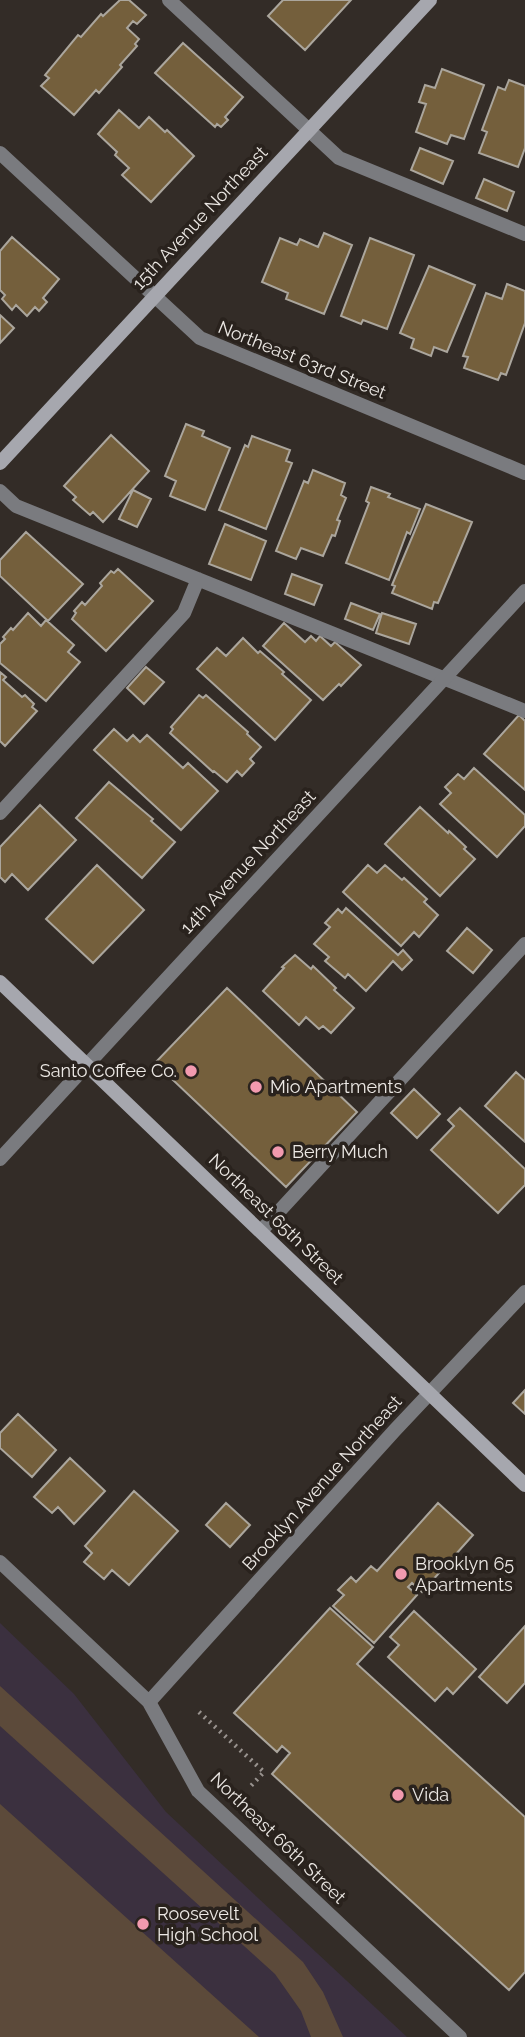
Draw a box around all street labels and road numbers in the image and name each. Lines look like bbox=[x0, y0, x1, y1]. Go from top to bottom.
street label: 15th Avenue Northeast bbox=[128, 142, 271, 294]
street label: Northeast 63rd Street bbox=[215, 316, 389, 403]
street label: 14th Avenue Northeast bbox=[176, 786, 320, 938]
street label: Northeast 65th Street bbox=[205, 1149, 348, 1288]
street label: Brooklyn Avenue Northeast bbox=[238, 1391, 406, 1574]
street label: Northeast 66th Street bbox=[206, 1768, 350, 1908]

